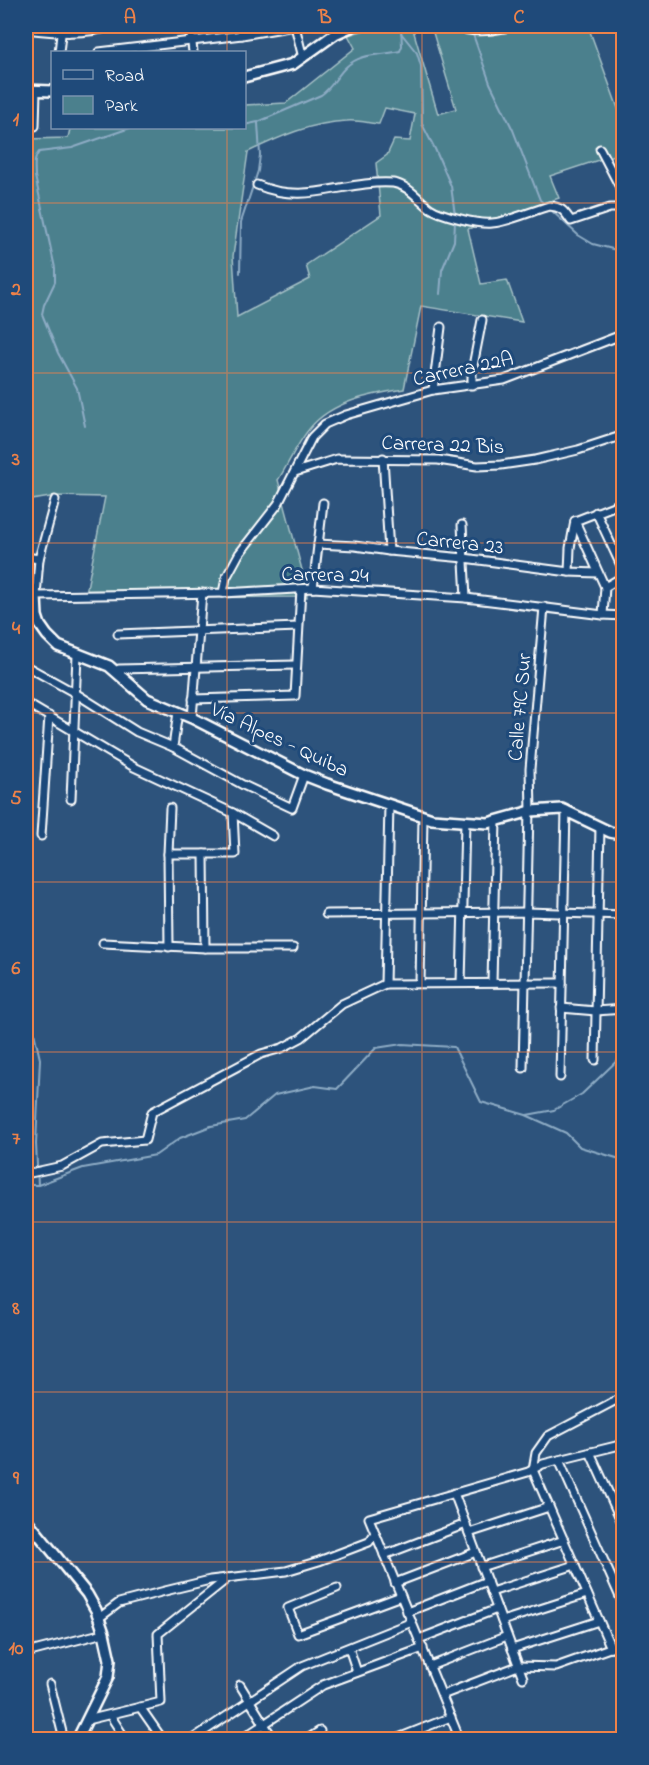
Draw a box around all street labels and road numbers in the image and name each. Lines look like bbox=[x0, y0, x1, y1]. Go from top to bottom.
street label: Carrera 22A bbox=[410, 345, 517, 395]
street label: Carrera 22 Bis bbox=[381, 429, 505, 463]
street label: Carrera 23 bbox=[415, 524, 505, 563]
street label: Carrera 24 bbox=[281, 560, 369, 592]
street label: Calle 79C Sur bbox=[501, 651, 541, 762]
street label: Vía Alpes - Quiba bbox=[204, 695, 353, 786]

